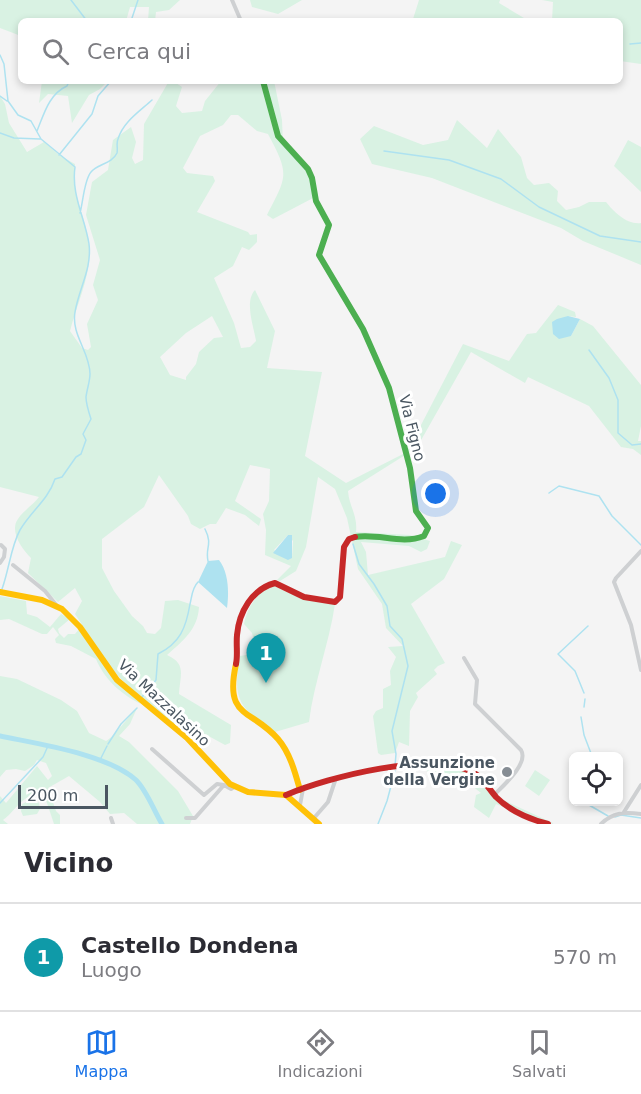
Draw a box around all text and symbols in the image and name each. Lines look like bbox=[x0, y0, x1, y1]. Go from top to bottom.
search box bbox=[18, 18, 623, 84]
icon: search bbox=[39, 35, 72, 68]
text: Cerca qui bbox=[87, 39, 191, 64]
street label: Via Figno bbox=[395, 393, 429, 463]
your location bbox=[421, 479, 450, 508]
pin: 1 bbox=[246, 634, 286, 683]
street label: Via Mazzalasino bbox=[114, 656, 214, 750]
map controls bbox=[569, 752, 623, 806]
button: locate bbox=[569, 752, 623, 806]
place label: Assunzione della Vergine bbox=[383, 754, 495, 789]
marker: Assunzione della Vergine bbox=[500, 765, 514, 779]
scale bar bbox=[18, 782, 108, 810]
text: 200 m bbox=[27, 786, 78, 805]
text: Vicino bbox=[24, 848, 113, 878]
text: Castello Dondena bbox=[81, 933, 299, 958]
text: 1 bbox=[37, 945, 50, 969]
text: 570 m bbox=[553, 945, 617, 969]
text: Luogo bbox=[81, 958, 142, 982]
tab: Mappa bbox=[75, 1026, 128, 1081]
tab: Indicazioni bbox=[278, 1026, 363, 1081]
tab: Salvati bbox=[512, 1026, 566, 1081]

